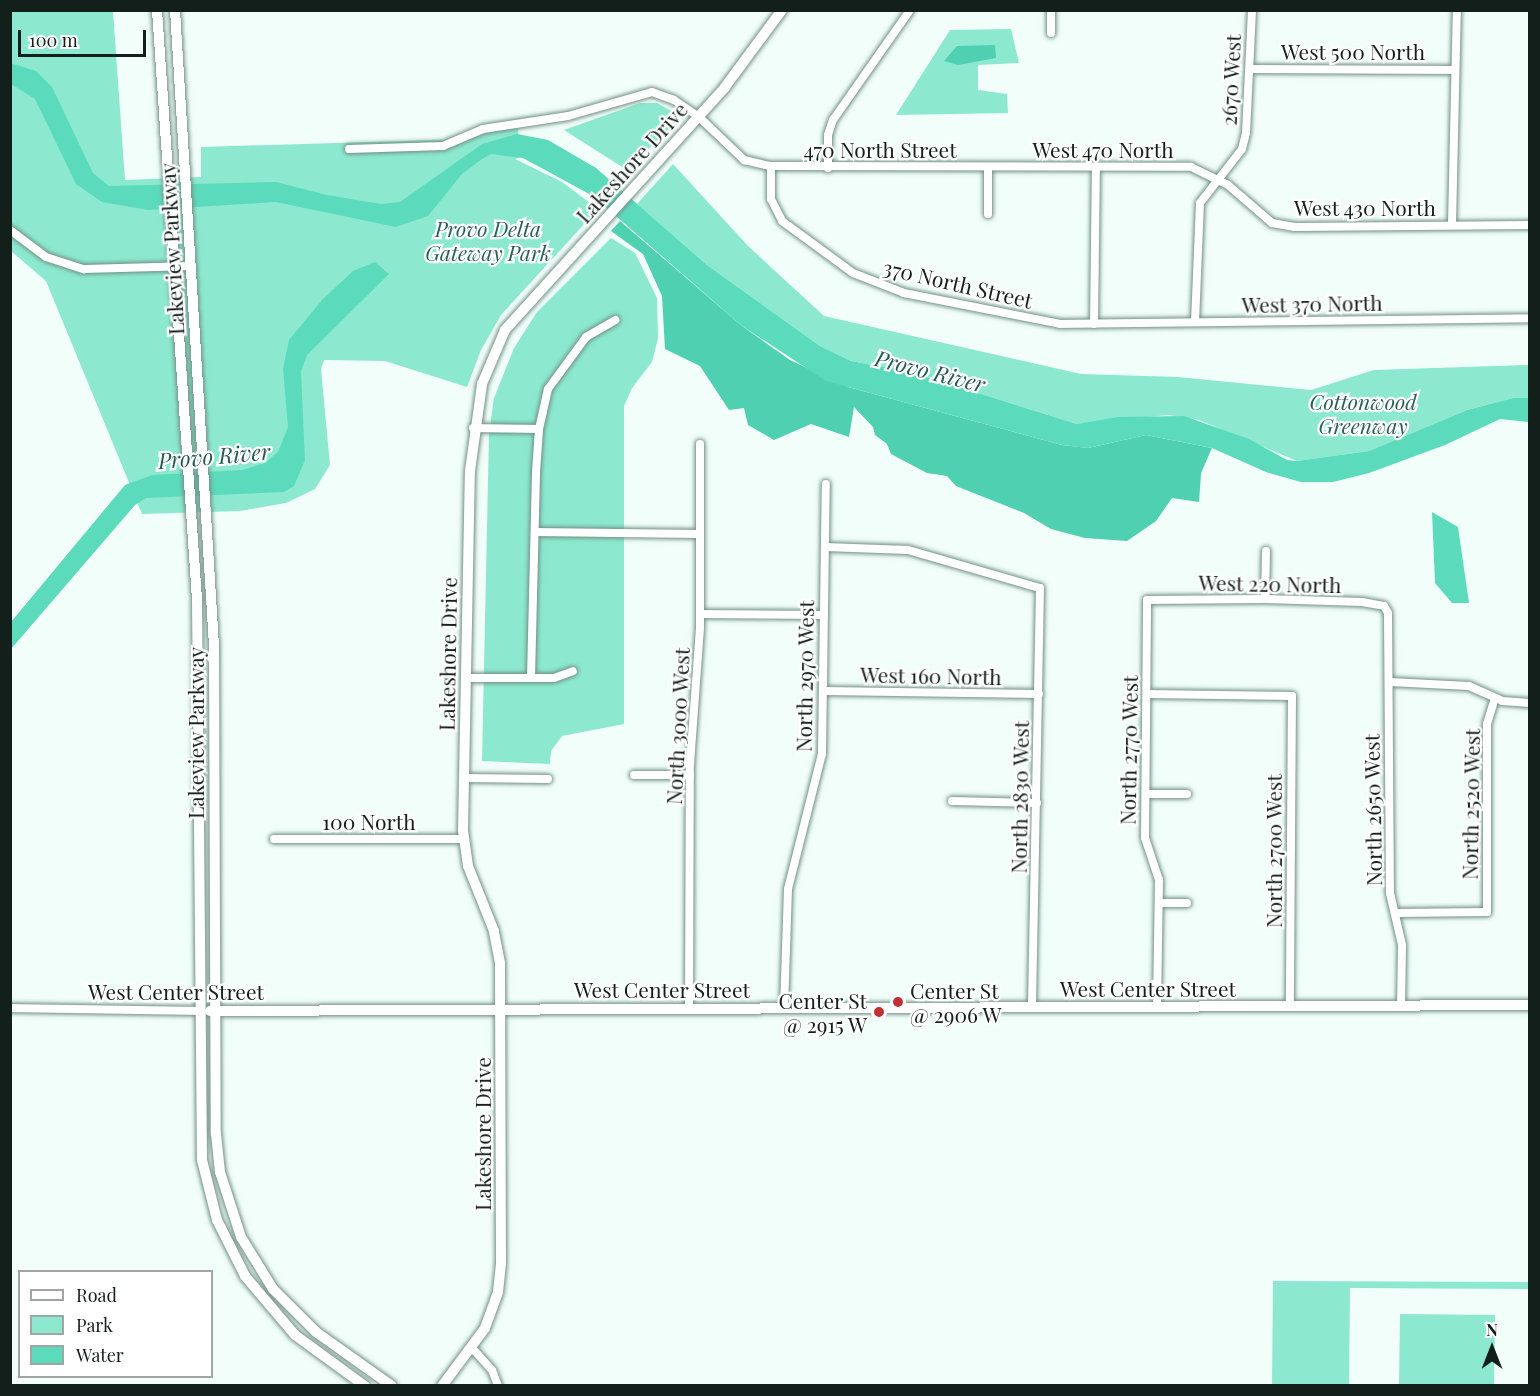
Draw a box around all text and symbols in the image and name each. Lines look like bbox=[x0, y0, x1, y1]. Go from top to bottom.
scale bar bbox=[21, 18, 148, 56]
text: 100 m bbox=[29, 28, 78, 52]
street label: 2670 West bbox=[1215, 33, 1245, 127]
street label: West 500 North bbox=[1281, 38, 1425, 64]
street label: Lakeshore Drive bbox=[570, 96, 692, 228]
street label: 470 North Street bbox=[803, 136, 957, 162]
street label: West 470 North bbox=[1032, 136, 1174, 162]
street label: Lakeview Parkway bbox=[154, 162, 188, 336]
street label: West 430 North bbox=[1294, 194, 1436, 220]
park label: Provo Delta Gateway Park bbox=[425, 215, 551, 265]
street label: 370 North Street bbox=[881, 254, 1035, 312]
street label: West 370 North bbox=[1241, 289, 1383, 317]
water label: Provo River bbox=[872, 345, 988, 397]
park label: Cottonwood Greenway bbox=[1309, 388, 1417, 438]
water label: Provo River bbox=[157, 438, 271, 474]
street label: West 220 North bbox=[1198, 569, 1342, 597]
street label: Lakeshore Drive bbox=[433, 577, 461, 731]
street label: North 2970 West bbox=[790, 600, 818, 752]
street label: Lakeview Parkway bbox=[182, 647, 208, 819]
street label: North 3000 West bbox=[660, 647, 694, 805]
street label: West 160 North bbox=[860, 661, 1002, 689]
street label: North 2770 West bbox=[1114, 675, 1142, 825]
street label: North 2830 West bbox=[1005, 720, 1033, 874]
street label: North 2520 West bbox=[1456, 728, 1484, 880]
street label: North 2650 West bbox=[1358, 733, 1386, 887]
street label: North 2700 West bbox=[1260, 774, 1286, 928]
street label: 100 North bbox=[322, 808, 416, 834]
street label: West Center Street bbox=[1060, 975, 1236, 1001]
street label: West Center Street bbox=[574, 976, 750, 1002]
place label: Center St @ 2906 W bbox=[910, 977, 1002, 1027]
street label: West Center Street bbox=[88, 978, 264, 1004]
place label: Center St @ 2915 W bbox=[778, 987, 867, 1037]
marker: Center St @ 2906 W bbox=[891, 995, 905, 1009]
marker: Center St @ 2915 W bbox=[872, 1005, 886, 1019]
street label: Lakeshore Drive bbox=[469, 1057, 495, 1211]
legend bbox=[18, 1270, 213, 1378]
text: Road bbox=[76, 1283, 117, 1307]
text: Park bbox=[76, 1313, 113, 1337]
north arrow bbox=[1462, 1318, 1522, 1378]
text: N bbox=[1486, 1319, 1498, 1340]
text: Water bbox=[76, 1343, 124, 1367]

